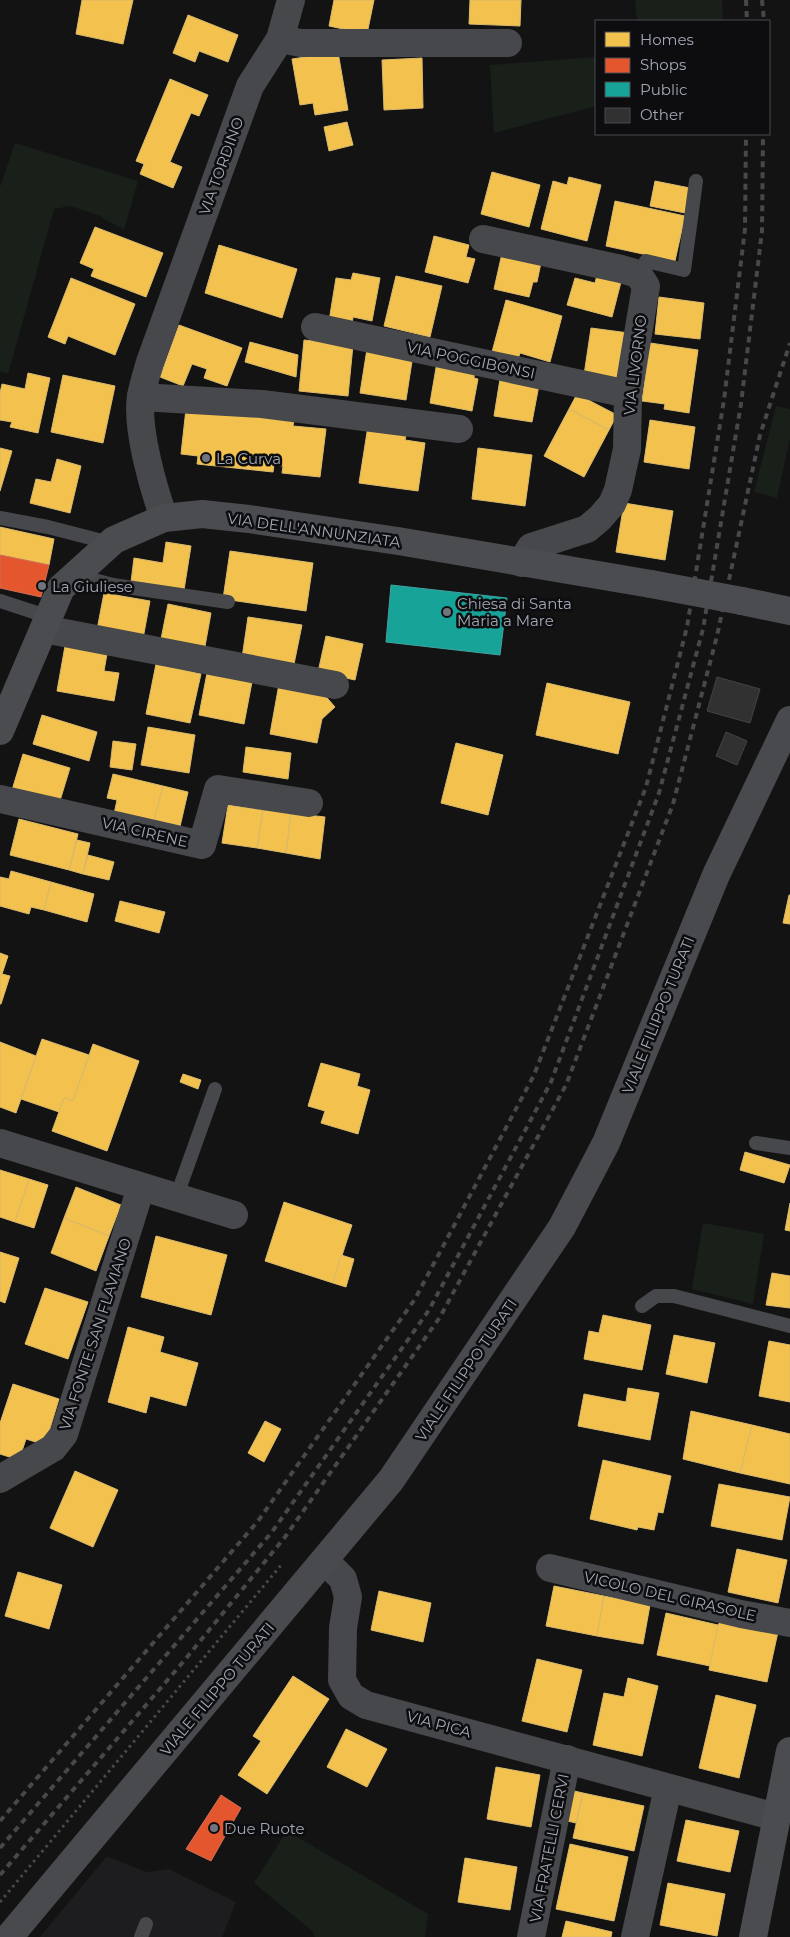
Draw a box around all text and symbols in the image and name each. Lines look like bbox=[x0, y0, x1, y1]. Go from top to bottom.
legend bbox=[595, 20, 770, 135]
text: Homes bbox=[640, 30, 694, 49]
text: Shops bbox=[640, 55, 686, 74]
text: Public bbox=[640, 80, 688, 99]
text: Other bbox=[640, 105, 684, 124]
street label: VIA TORDINO bbox=[194, 114, 248, 218]
street label: VIA LIVORNO bbox=[619, 314, 651, 416]
street label: VIA POGGIBONSI bbox=[405, 337, 537, 383]
place label: La Curva bbox=[216, 449, 281, 468]
marker: La Curva bbox=[200, 452, 212, 464]
street label: VIA DELL'ANNUNZIATA bbox=[226, 508, 402, 552]
place label: La Giuliese bbox=[52, 577, 133, 596]
marker: La Giuliese bbox=[36, 580, 48, 592]
place label: Chiesa di Santa Maria a Mare bbox=[457, 594, 572, 630]
marker: Chiesa di Santa Maria a Mare bbox=[441, 606, 453, 618]
street label: VIA CIRENE bbox=[100, 813, 190, 851]
street label: VIALE FILIPPO TURATI bbox=[618, 933, 698, 1097]
street label: VIA FONTE SAN FLAVIANO bbox=[55, 1235, 135, 1433]
street label: VIALE FILIPPO TURATI bbox=[411, 1295, 521, 1445]
street label: VICOLO DEL GIRASOLE bbox=[582, 1567, 758, 1625]
street label: VIALE FILIPPO TURATI bbox=[156, 1618, 278, 1760]
street label: VIA PICA bbox=[405, 1706, 473, 1742]
street label: VIA FRATELLI CERVI bbox=[525, 1772, 573, 1924]
place label: Due Ruote bbox=[224, 1819, 305, 1838]
marker: Due Ruote bbox=[208, 1822, 220, 1834]

